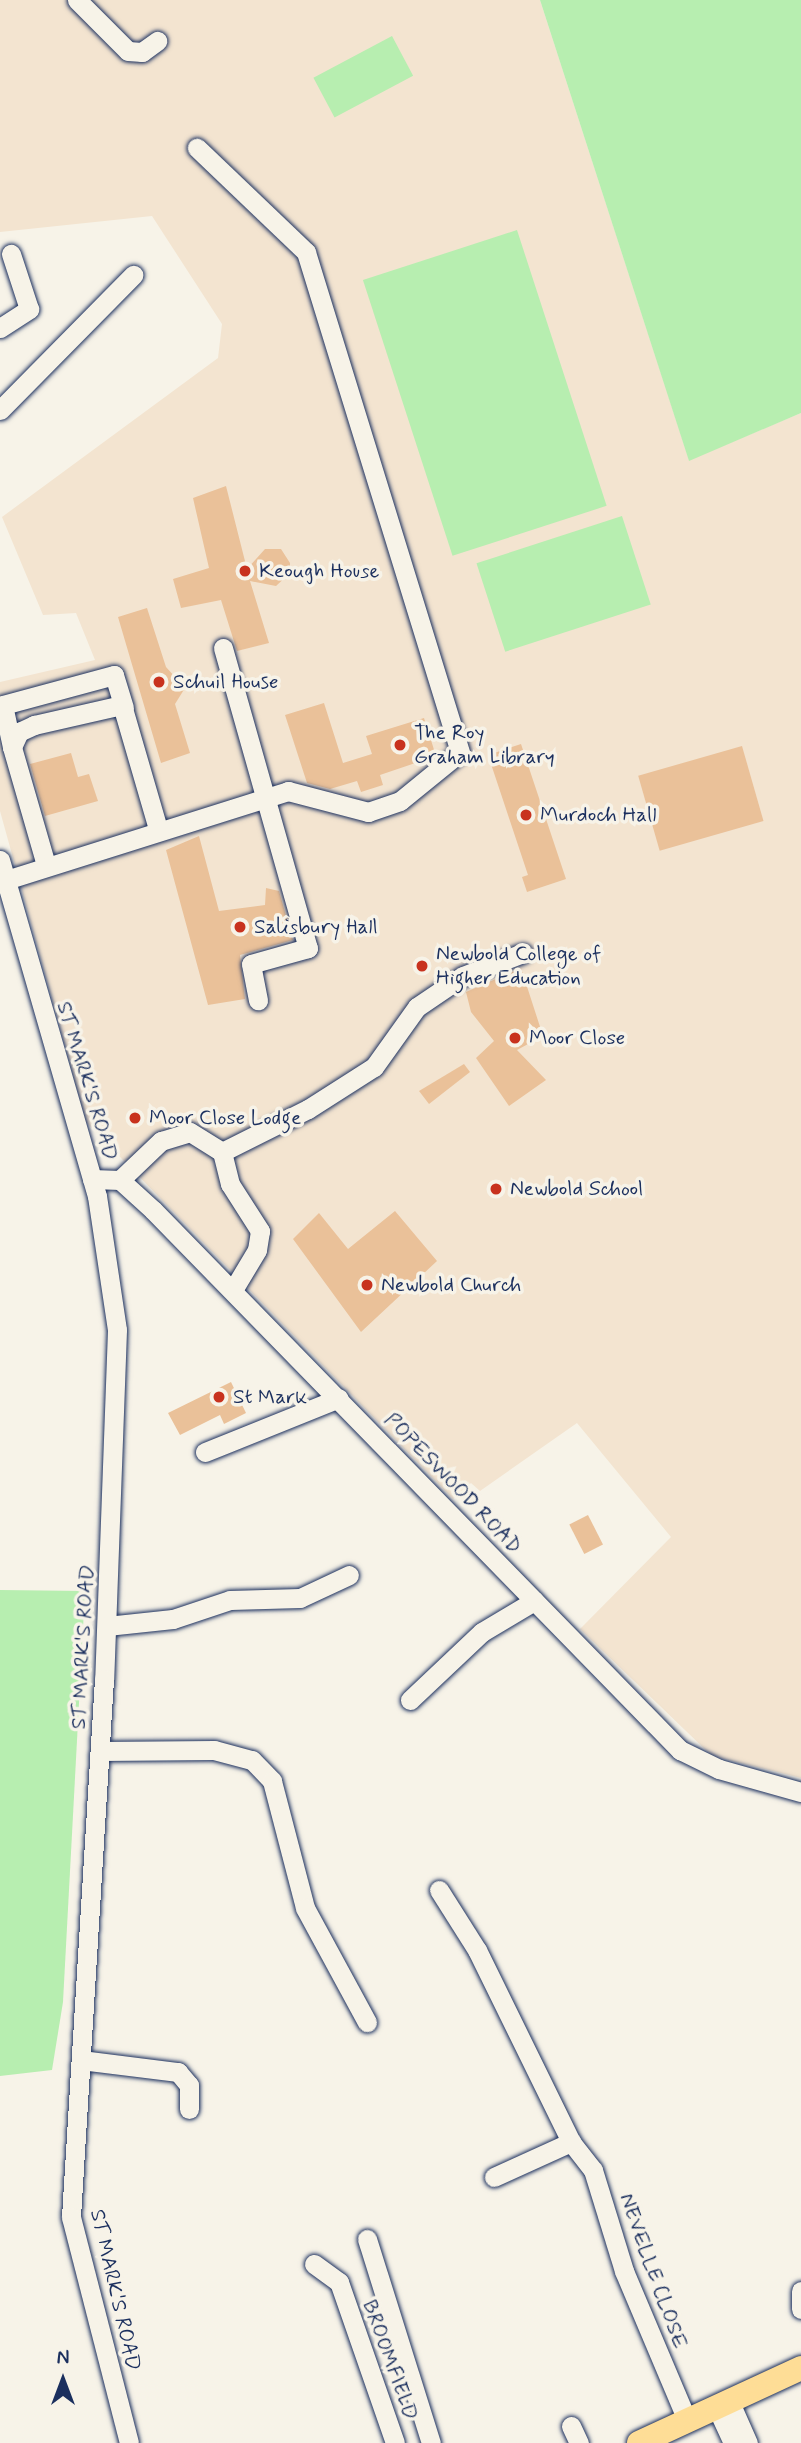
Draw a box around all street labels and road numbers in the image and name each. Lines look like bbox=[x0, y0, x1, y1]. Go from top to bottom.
street label: ST MARK'S ROAD bbox=[51, 1000, 123, 1162]
street label: POPESWOOD ROAD bbox=[380, 1408, 526, 1558]
street label: ST MARK'S ROAD bbox=[66, 1565, 100, 1729]
street label: NEVELLE CLOSE bbox=[613, 2189, 693, 2353]
street label: ST MARK'S ROAD bbox=[84, 2208, 146, 2372]
street label: BROOMFIELD bbox=[357, 2296, 423, 2424]

